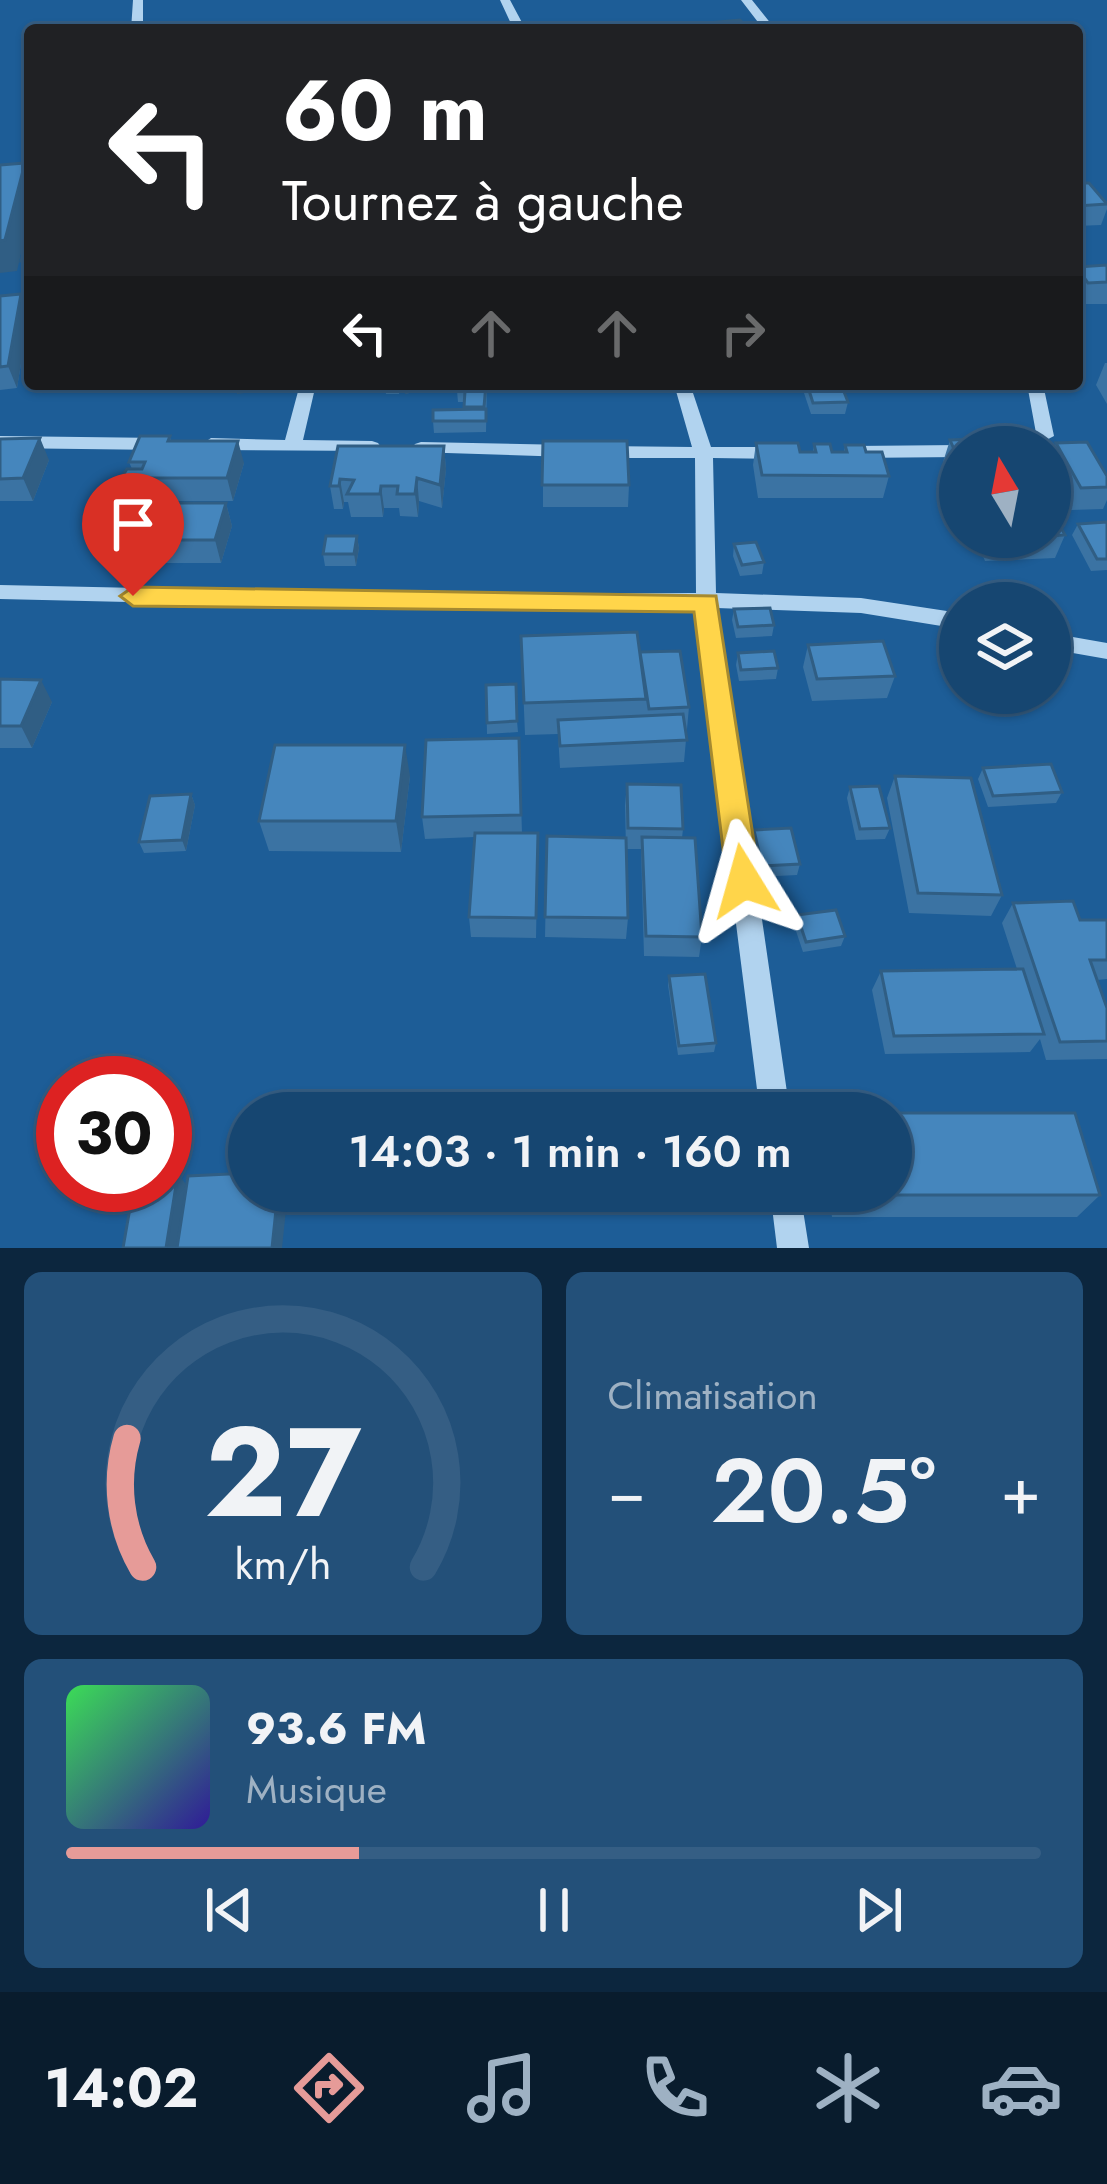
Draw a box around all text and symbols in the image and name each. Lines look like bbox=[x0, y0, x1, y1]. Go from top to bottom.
text: 60 m bbox=[282, 50, 488, 172]
icon: left bbox=[84, 72, 240, 228]
text: Tournez à gauche bbox=[282, 162, 684, 240]
icon: left bbox=[332, 300, 398, 366]
icon: ahead bbox=[458, 300, 524, 366]
icon: ahead bbox=[584, 300, 650, 366]
icon: right bbox=[710, 300, 776, 366]
north arrow bbox=[939, 426, 1071, 558]
map controls bbox=[939, 426, 1071, 714]
pin bbox=[82, 473, 184, 596]
icon: arrive bbox=[100, 491, 166, 557]
button: layers bbox=[939, 582, 1071, 714]
position arrow bbox=[681, 818, 807, 944]
speed limit sign: 30 bbox=[36, 1056, 192, 1212]
text: 14:03 · 1 min · 160 m bbox=[348, 1119, 792, 1184]
text: Climatisation bbox=[608, 1367, 818, 1424]
text: 27 bbox=[204, 1382, 361, 1563]
text: 20.5° bbox=[711, 1426, 936, 1556]
text: − bbox=[608, 1443, 646, 1539]
text: + bbox=[1000, 1443, 1041, 1539]
text: km/h bbox=[234, 1532, 331, 1594]
text: 93.6 FM bbox=[246, 1696, 426, 1761]
text: Musique bbox=[246, 1761, 387, 1818]
icon: previous bbox=[196, 1877, 262, 1943]
icon: pause bbox=[521, 1877, 587, 1943]
icon: next bbox=[846, 1877, 912, 1943]
icon: directions bbox=[287, 2046, 371, 2130]
icon: music bbox=[460, 2046, 544, 2130]
icon: phone bbox=[633, 2046, 717, 2130]
icon: climate bbox=[806, 2046, 890, 2130]
icon: car bbox=[979, 2046, 1063, 2130]
text: 14:02 bbox=[44, 2049, 198, 2127]

